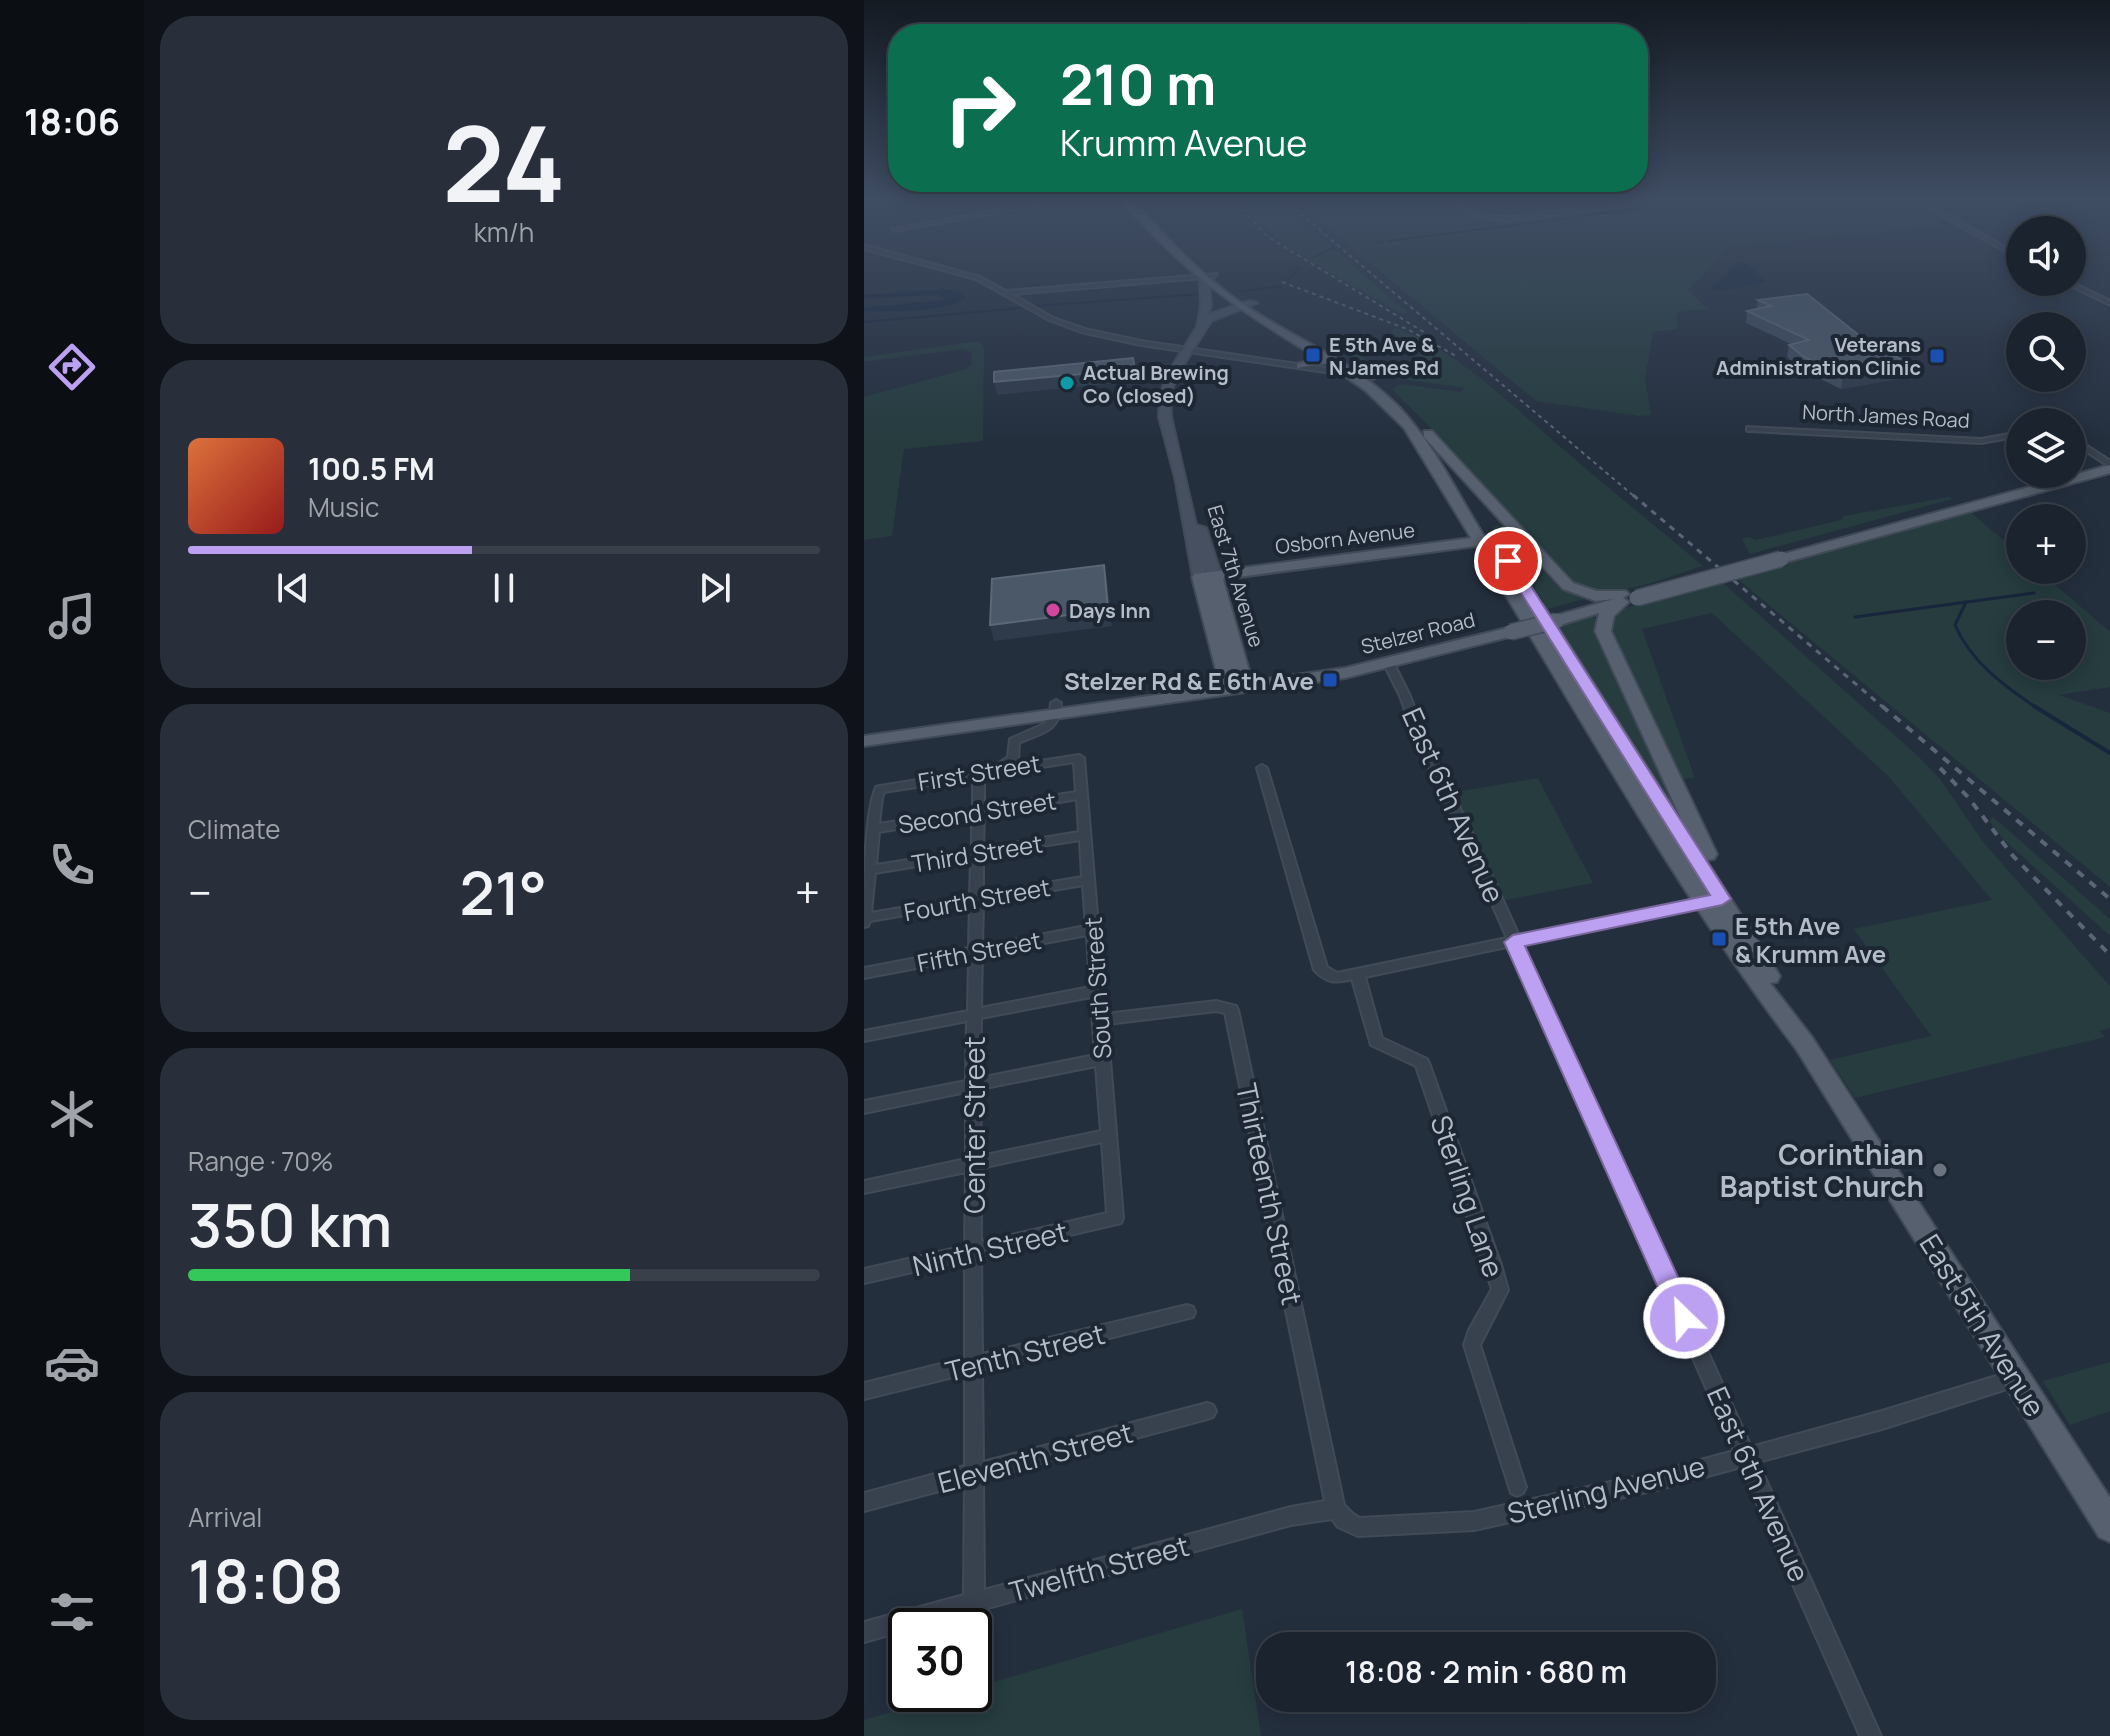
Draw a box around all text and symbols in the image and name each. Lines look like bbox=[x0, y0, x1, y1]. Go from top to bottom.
text: 210 m bbox=[1060, 45, 1216, 122]
icon: right bbox=[928, 56, 1032, 160]
text: 24 bbox=[442, 91, 566, 233]
text: 18:06 bbox=[24, 97, 120, 146]
text: Krumm Avenue bbox=[1060, 118, 1307, 167]
text: km/h bbox=[474, 214, 534, 250]
map controls bbox=[2006, 216, 2086, 680]
button: sound bbox=[2006, 216, 2086, 296]
button: search bbox=[2006, 312, 2086, 392]
place label: E 5th Ave & N James Rd bbox=[1329, 331, 1439, 381]
place label: Veterans Administration Clinic bbox=[1716, 331, 1921, 381]
icon: directions bbox=[44, 339, 100, 395]
marker: E 5th Ave & N James Rd bbox=[1304, 346, 1322, 364]
marker: Veterans Administration Clinic bbox=[1928, 347, 1946, 365]
place label: Actual Brewing Co (closed) bbox=[1083, 359, 1229, 409]
marker: Actual Brewing Co (closed) bbox=[1058, 374, 1076, 392]
street label: North James Road bbox=[1802, 398, 1970, 434]
button: layers bbox=[2006, 408, 2086, 488]
text: 100.5 FM bbox=[308, 448, 435, 489]
text: Music bbox=[308, 489, 379, 525]
street label: East 7th Avenue bbox=[1202, 502, 1270, 650]
button: + bbox=[2006, 504, 2086, 584]
street label: Osborn Avenue bbox=[1274, 516, 1416, 560]
pin bbox=[1474, 527, 1542, 595]
icon: arrive bbox=[1486, 539, 1530, 583]
icon: previous bbox=[271, 566, 315, 610]
icon: pause bbox=[482, 566, 526, 610]
icon: next bbox=[693, 566, 737, 610]
icon: music bbox=[44, 588, 100, 644]
place label: Days Inn bbox=[1069, 597, 1151, 624]
button: − bbox=[2006, 600, 2086, 680]
marker: Days Inn bbox=[1044, 601, 1062, 619]
street label: Stelzer Road bbox=[1358, 606, 1478, 660]
place label: Stelzer Rd & E 6th Ave bbox=[1064, 664, 1314, 697]
marker: Stelzer Rd & E 6th Ave bbox=[1321, 671, 1339, 689]
street label: East 6th Avenue bbox=[1394, 701, 1514, 909]
street label: First Street bbox=[915, 746, 1043, 798]
street label: Second Street bbox=[896, 783, 1058, 841]
text: Climate bbox=[188, 811, 280, 847]
street label: Third Street bbox=[909, 826, 1045, 880]
icon: phone bbox=[44, 837, 100, 893]
text: 21° bbox=[459, 851, 547, 933]
text: − bbox=[188, 862, 212, 922]
text: + bbox=[795, 862, 820, 922]
street label: Fourth Street bbox=[901, 870, 1053, 928]
place label: E 5th Ave & Krumm Ave bbox=[1735, 909, 1886, 970]
street label: South Street bbox=[1076, 916, 1118, 1060]
street label: Fifth Street bbox=[914, 923, 1044, 979]
marker: E 5th Ave & Krumm Ave bbox=[1710, 930, 1728, 948]
street label: Center Street bbox=[955, 1036, 993, 1214]
street label: Thirteenth Street bbox=[1228, 1080, 1312, 1308]
icon: climate bbox=[44, 1086, 100, 1142]
street label: Sterling Lane bbox=[1423, 1110, 1513, 1282]
place label: Corinthian Baptist Church bbox=[1720, 1135, 1924, 1205]
text: Range · 70% bbox=[188, 1143, 334, 1179]
marker: Corinthian Baptist Church bbox=[1931, 1161, 1949, 1179]
text: 350 km bbox=[188, 1183, 392, 1265]
street label: Ninth Street bbox=[909, 1212, 1071, 1284]
street label: East 5th Avenue bbox=[1912, 1227, 2054, 1423]
position arrow bbox=[1642, 1276, 1726, 1360]
street label: Tenth Street bbox=[941, 1314, 1109, 1390]
icon: car bbox=[44, 1335, 100, 1391]
street label: East 6th Avenue bbox=[1699, 1380, 1819, 1588]
street label: Eleventh Street bbox=[933, 1413, 1137, 1501]
street label: Sterling Avenue bbox=[1503, 1446, 1709, 1532]
text: Arrival bbox=[188, 1499, 262, 1535]
street label: Twelfth Street bbox=[1005, 1526, 1193, 1610]
text: 18:08 bbox=[188, 1539, 344, 1621]
icon: filters bbox=[44, 1584, 100, 1640]
speed limit sign: 30 bbox=[888, 1608, 992, 1712]
text: 18:08 · 2 min · 680 m bbox=[1345, 1651, 1627, 1692]

